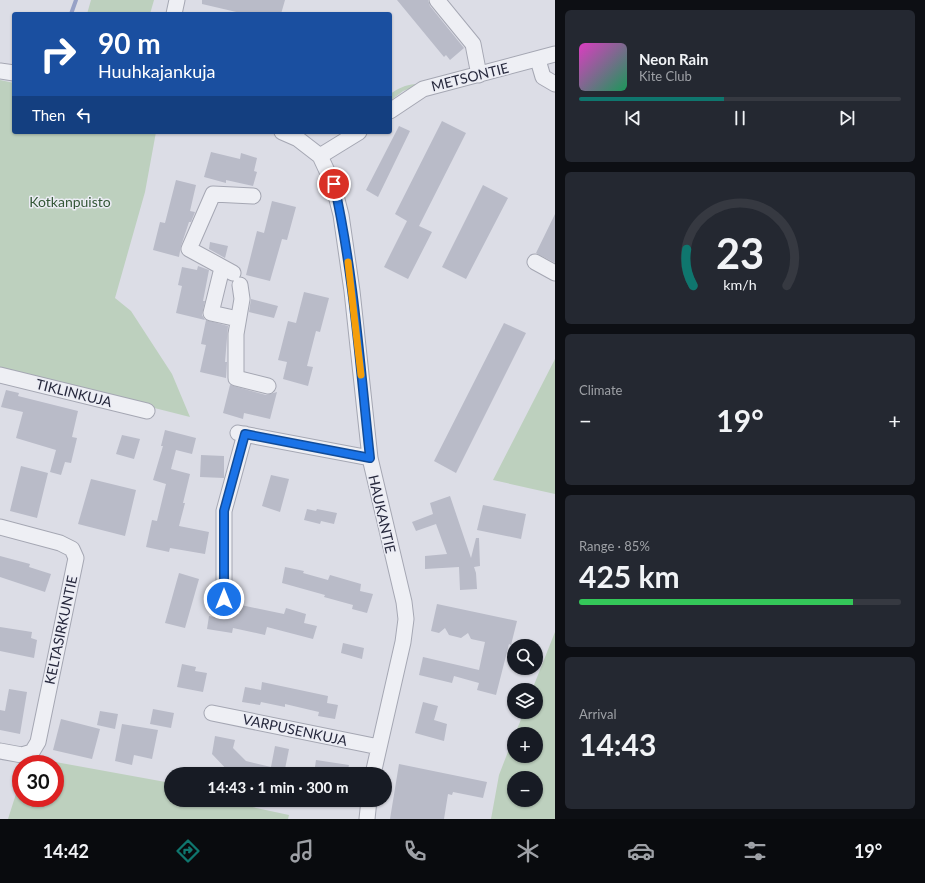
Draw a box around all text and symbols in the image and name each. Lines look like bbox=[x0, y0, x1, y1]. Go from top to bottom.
text: 90 m bbox=[98, 26, 161, 60]
icon: right bbox=[32, 28, 84, 80]
text: Neon Rain bbox=[639, 50, 708, 68]
street label: METSONTIE bbox=[429, 59, 510, 94]
text: Huuhkajankuja bbox=[98, 60, 216, 82]
text: Kite Club bbox=[639, 68, 692, 84]
icon: left bbox=[73, 104, 95, 126]
text: Then bbox=[32, 106, 65, 124]
icon: previous bbox=[622, 107, 644, 129]
icon: pause bbox=[729, 107, 751, 129]
icon: next bbox=[836, 107, 858, 129]
pin bbox=[317, 167, 351, 201]
icon: arrive bbox=[323, 173, 345, 195]
park label: Kotkanpuisto bbox=[29, 193, 111, 210]
text: 23 bbox=[716, 227, 764, 277]
text: km/h bbox=[723, 275, 757, 292]
street label: TIKLINKUJA bbox=[34, 375, 114, 410]
text: Climate bbox=[579, 382, 622, 398]
text: 19° bbox=[716, 402, 764, 438]
text: − bbox=[579, 407, 592, 434]
text: + bbox=[888, 407, 901, 434]
street label: HAUKANTIE bbox=[365, 473, 400, 555]
text: Range · 85% bbox=[579, 538, 650, 554]
text: 425 km bbox=[579, 558, 680, 594]
street label: KELTASIRKUNTIE bbox=[41, 574, 80, 686]
position arrow bbox=[203, 578, 245, 620]
map controls bbox=[507, 639, 543, 807]
button: search bbox=[507, 639, 543, 675]
button: layers bbox=[507, 683, 543, 719]
text: Arrival bbox=[579, 706, 616, 722]
street label: VARPUSENKUJA bbox=[241, 710, 349, 749]
text: 14:43 bbox=[579, 726, 656, 762]
button: + bbox=[507, 727, 543, 763]
speed limit sign: 30 bbox=[12, 755, 64, 807]
button: − bbox=[507, 771, 543, 807]
text: 14:43 · 1 min · 300 m bbox=[208, 778, 348, 796]
icon: directions bbox=[174, 837, 202, 865]
icon: music bbox=[288, 837, 316, 865]
icon: phone bbox=[401, 837, 429, 865]
icon: climate bbox=[514, 837, 542, 865]
icon: car bbox=[627, 837, 655, 865]
icon: filters bbox=[741, 837, 769, 865]
text: 14:42 bbox=[43, 840, 89, 862]
text: 19° bbox=[854, 840, 882, 862]

